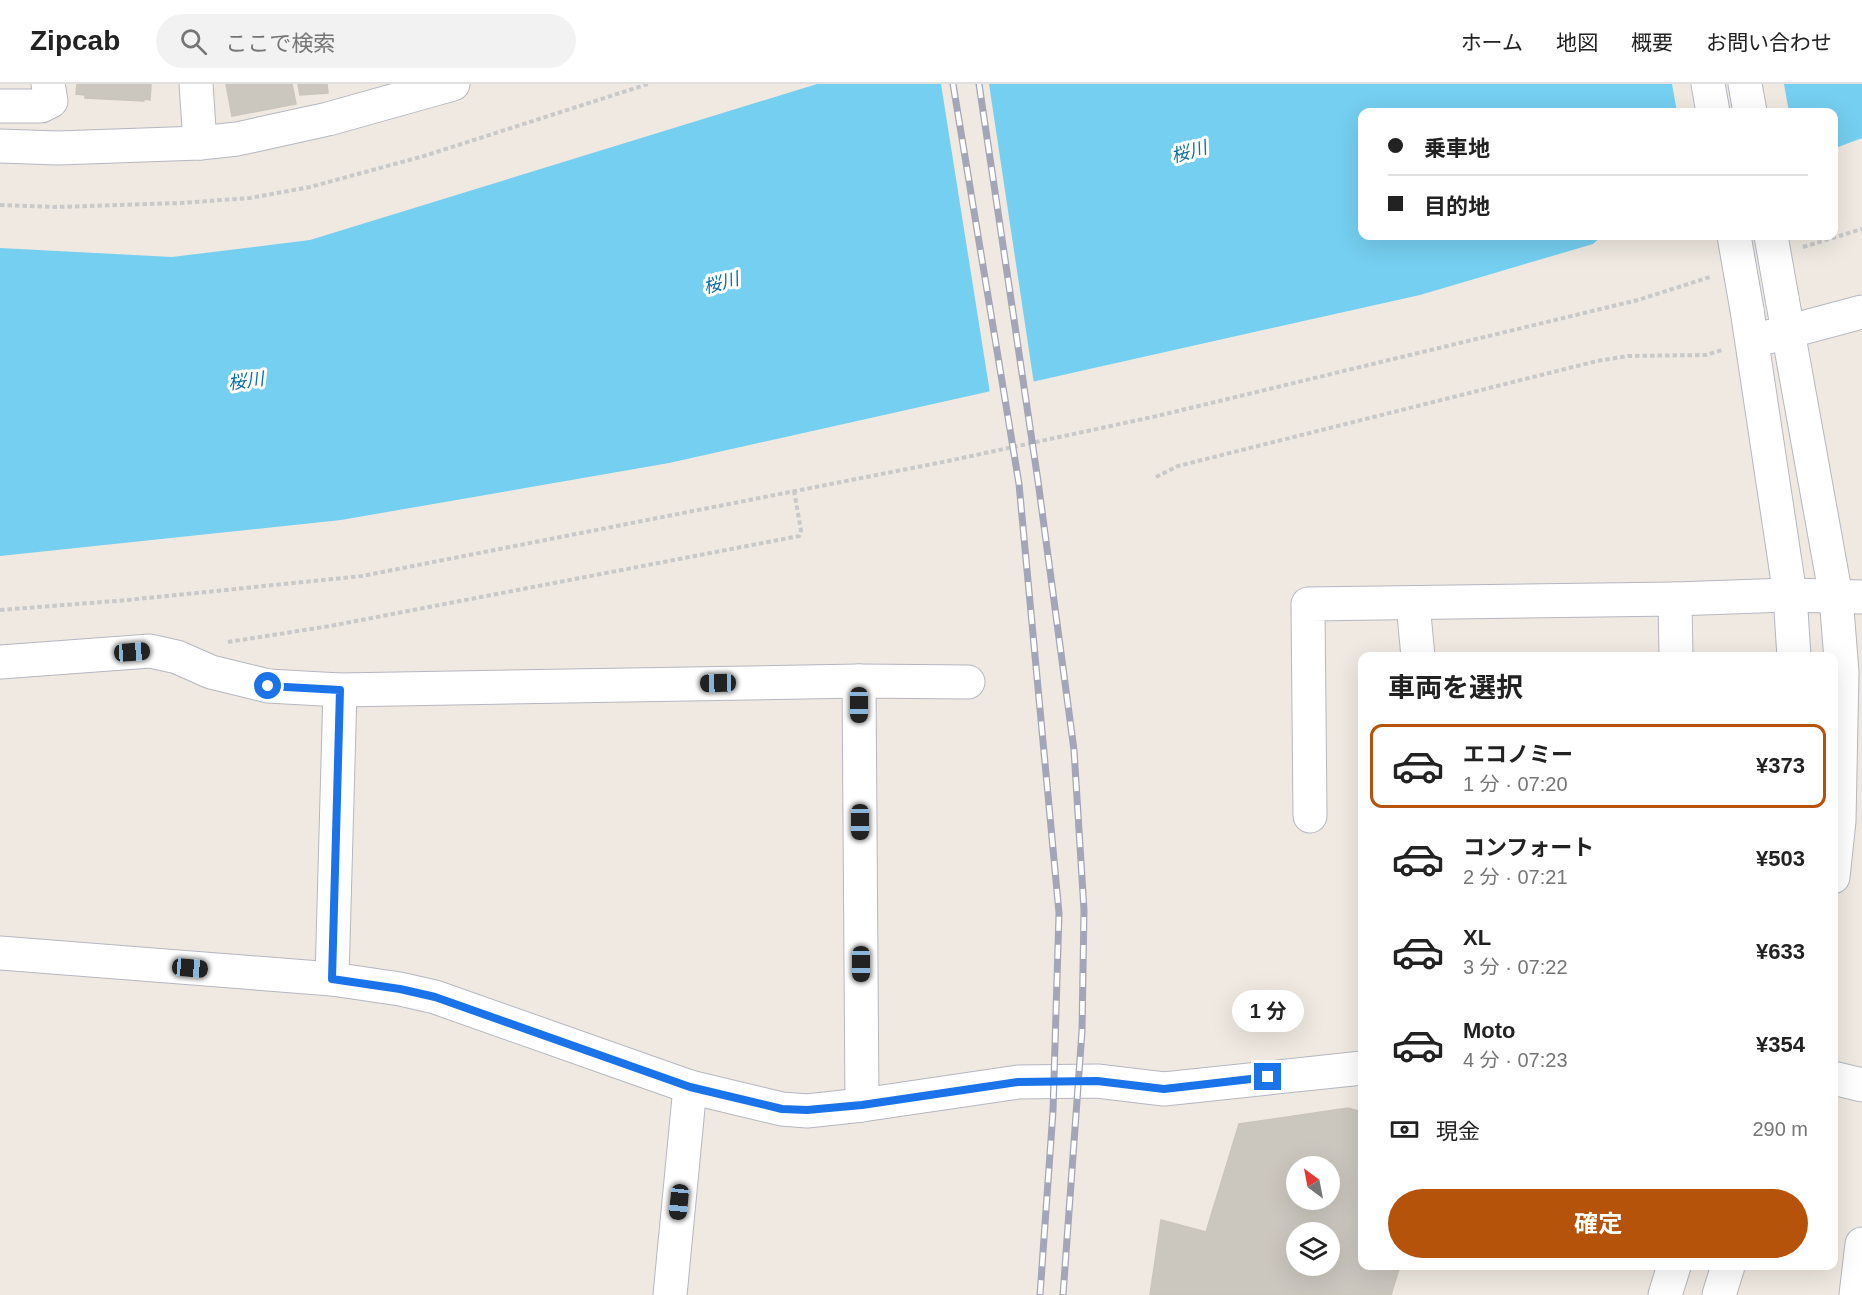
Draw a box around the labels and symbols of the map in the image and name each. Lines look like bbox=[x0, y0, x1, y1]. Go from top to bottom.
water label: 桜川 bbox=[1169, 137, 1211, 167]
water label: 桜川 bbox=[701, 268, 743, 297]
water label: 桜川 bbox=[227, 368, 267, 393]
car bbox=[113, 642, 151, 662]
route start bbox=[254, 672, 281, 699]
car bbox=[700, 674, 736, 692]
car bbox=[850, 687, 868, 723]
car bbox=[851, 804, 869, 840]
car bbox=[852, 946, 870, 982]
car bbox=[171, 957, 209, 979]
callout: 1 分 bbox=[1232, 990, 1304, 1032]
route end bbox=[1254, 1063, 1281, 1090]
north arrow bbox=[1286, 1156, 1340, 1210]
car bbox=[668, 1183, 690, 1221]

